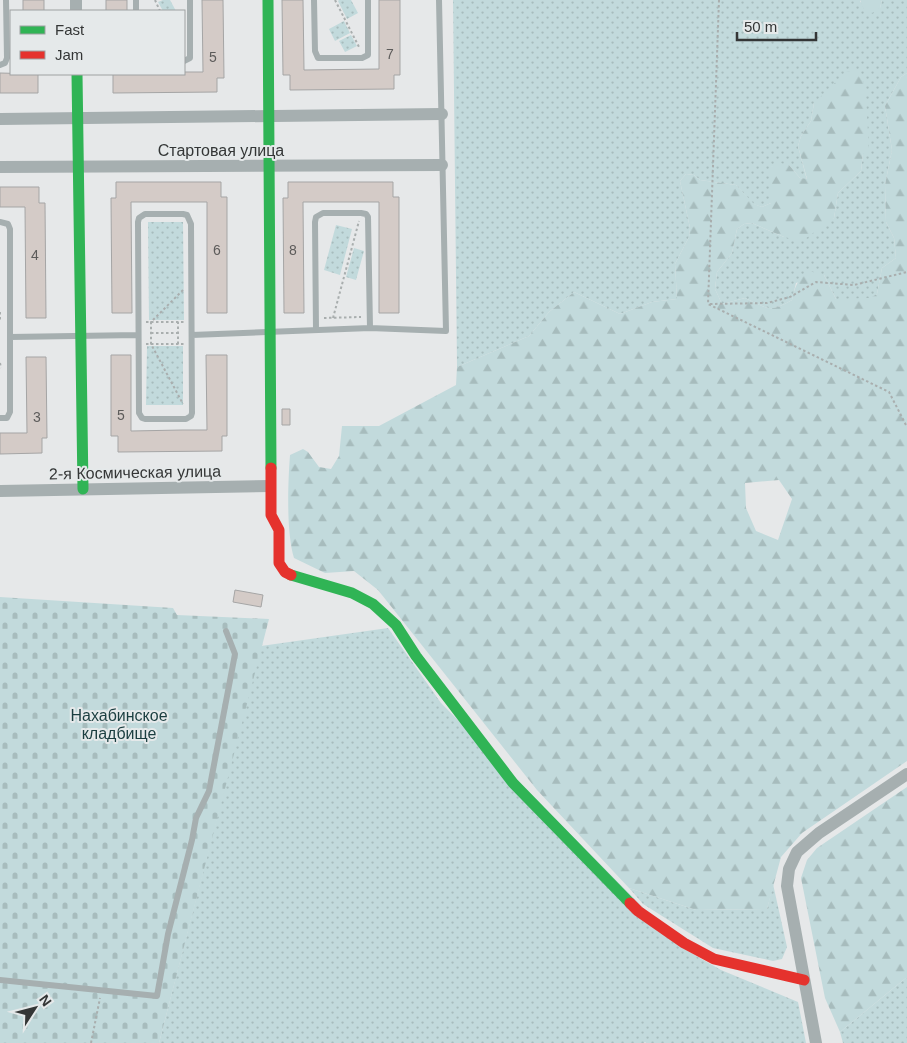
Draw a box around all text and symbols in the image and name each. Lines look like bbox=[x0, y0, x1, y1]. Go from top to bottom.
legend bbox=[10, 10, 185, 75]
scale bar bbox=[737, 10, 816, 42]
text: 50 m bbox=[744, 18, 777, 35]
text: Fast bbox=[55, 21, 85, 38]
text: Jam bbox=[55, 46, 83, 63]
house number: 7 bbox=[386, 46, 394, 62]
house number: 5 bbox=[209, 49, 217, 65]
street label: Стартовая улица bbox=[158, 142, 284, 159]
house number: 6 bbox=[213, 242, 221, 258]
house number: 8 bbox=[289, 242, 297, 258]
house number: 4 bbox=[31, 247, 39, 263]
house number: 5 bbox=[117, 407, 125, 423]
house number: 3 bbox=[33, 409, 41, 425]
street label: 2-я Космическая улица bbox=[49, 462, 221, 483]
park label: Нахабинское кладбище bbox=[70, 707, 168, 742]
north arrow bbox=[10, 983, 60, 1033]
text: N bbox=[36, 992, 55, 1009]

